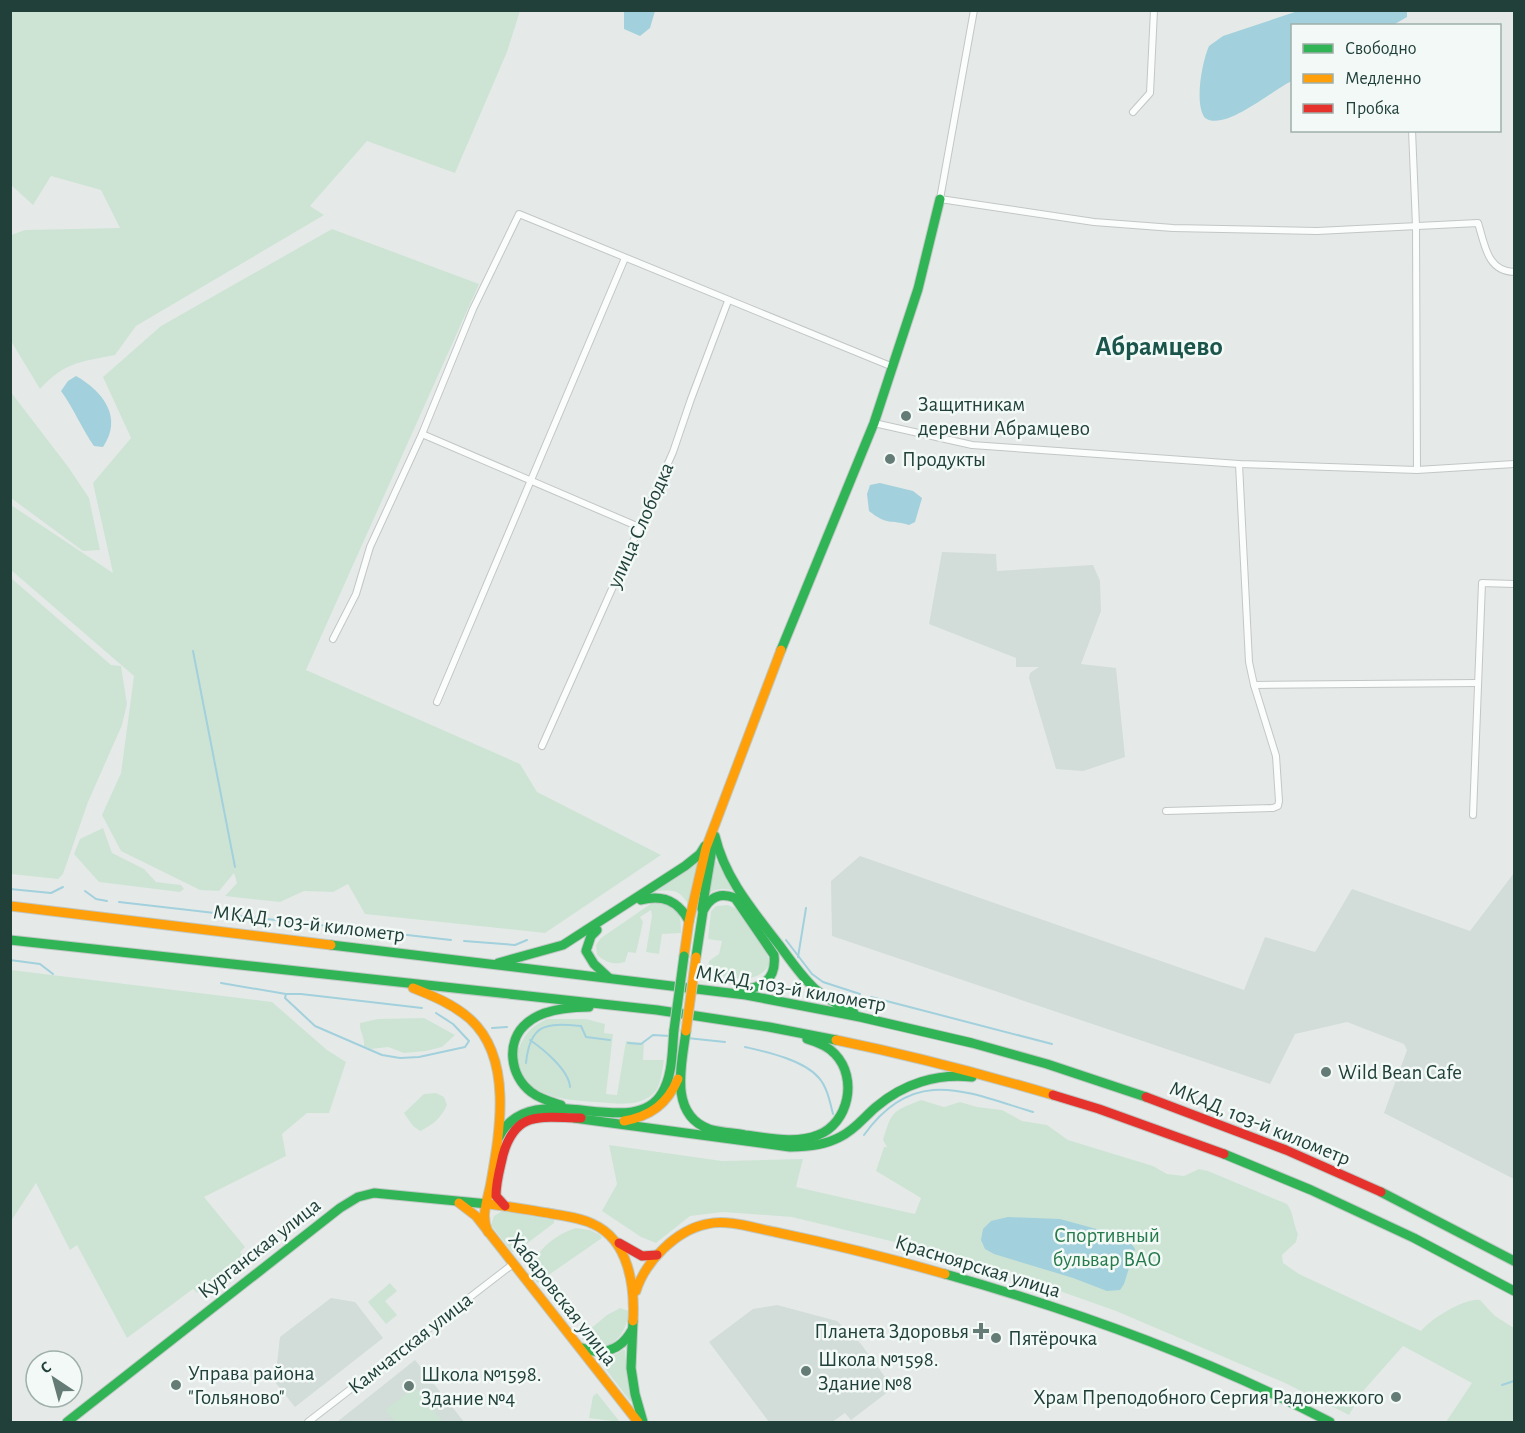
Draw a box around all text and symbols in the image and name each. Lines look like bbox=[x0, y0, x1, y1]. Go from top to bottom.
legend bbox=[1291, 24, 1501, 132]
text: Свободно bbox=[1345, 39, 1417, 58]
text: Медленно bbox=[1345, 70, 1421, 88]
text: Пробка bbox=[1345, 99, 1400, 118]
district label: Абрамцево bbox=[1095, 333, 1223, 360]
place label: Защитникам деревни Абрамцево bbox=[918, 394, 1090, 439]
marker: Защитникам деревни Абрамцево bbox=[899, 409, 913, 423]
place label: Продукты bbox=[902, 449, 986, 470]
marker: Продукты bbox=[883, 452, 897, 466]
street label: улица Слободка bbox=[603, 459, 678, 592]
street label: МКАД, 103-й километр bbox=[212, 901, 406, 946]
street label: МКАД, 103-й километр bbox=[694, 961, 888, 1016]
place label: Wild Bean Cafe bbox=[1338, 1062, 1462, 1083]
marker: Wild Bean Cafe bbox=[1319, 1065, 1333, 1079]
street label: МКАД, 103-й километр bbox=[1166, 1078, 1353, 1169]
street label: Курганская улица bbox=[194, 1194, 325, 1303]
park label: Спортивный бульвар ВАО bbox=[1053, 1225, 1161, 1270]
street label: Хабаровская улица bbox=[504, 1229, 621, 1370]
street label: Красноярская улица bbox=[893, 1231, 1064, 1302]
street label: Камчатская улица bbox=[344, 1288, 477, 1398]
place label: Планета Здоровья bbox=[814, 1321, 969, 1342]
marker: Планета Здоровья bbox=[974, 1324, 988, 1338]
place label: Пятёрочка bbox=[1008, 1328, 1098, 1349]
marker: Пятёрочка bbox=[989, 1331, 1003, 1345]
north arrow bbox=[24, 1349, 84, 1409]
place label: Школа №1598. Здание №8 bbox=[818, 1349, 938, 1394]
text: С bbox=[37, 1359, 54, 1377]
place label: Управа района "Гольяново" bbox=[188, 1363, 315, 1408]
place label: Школа №1598. Здание №4 bbox=[421, 1364, 541, 1409]
marker: Школа №1598. Здание №8 bbox=[799, 1364, 813, 1378]
marker: Управа района "Гольяново" bbox=[169, 1378, 183, 1392]
marker: Школа №1598. Здание №4 bbox=[402, 1379, 416, 1393]
place label: Храм Преподобного Сергия Радонежкого bbox=[1033, 1387, 1384, 1408]
marker: Храм Преподобного Сергия Радонежкого bbox=[1389, 1390, 1403, 1404]

